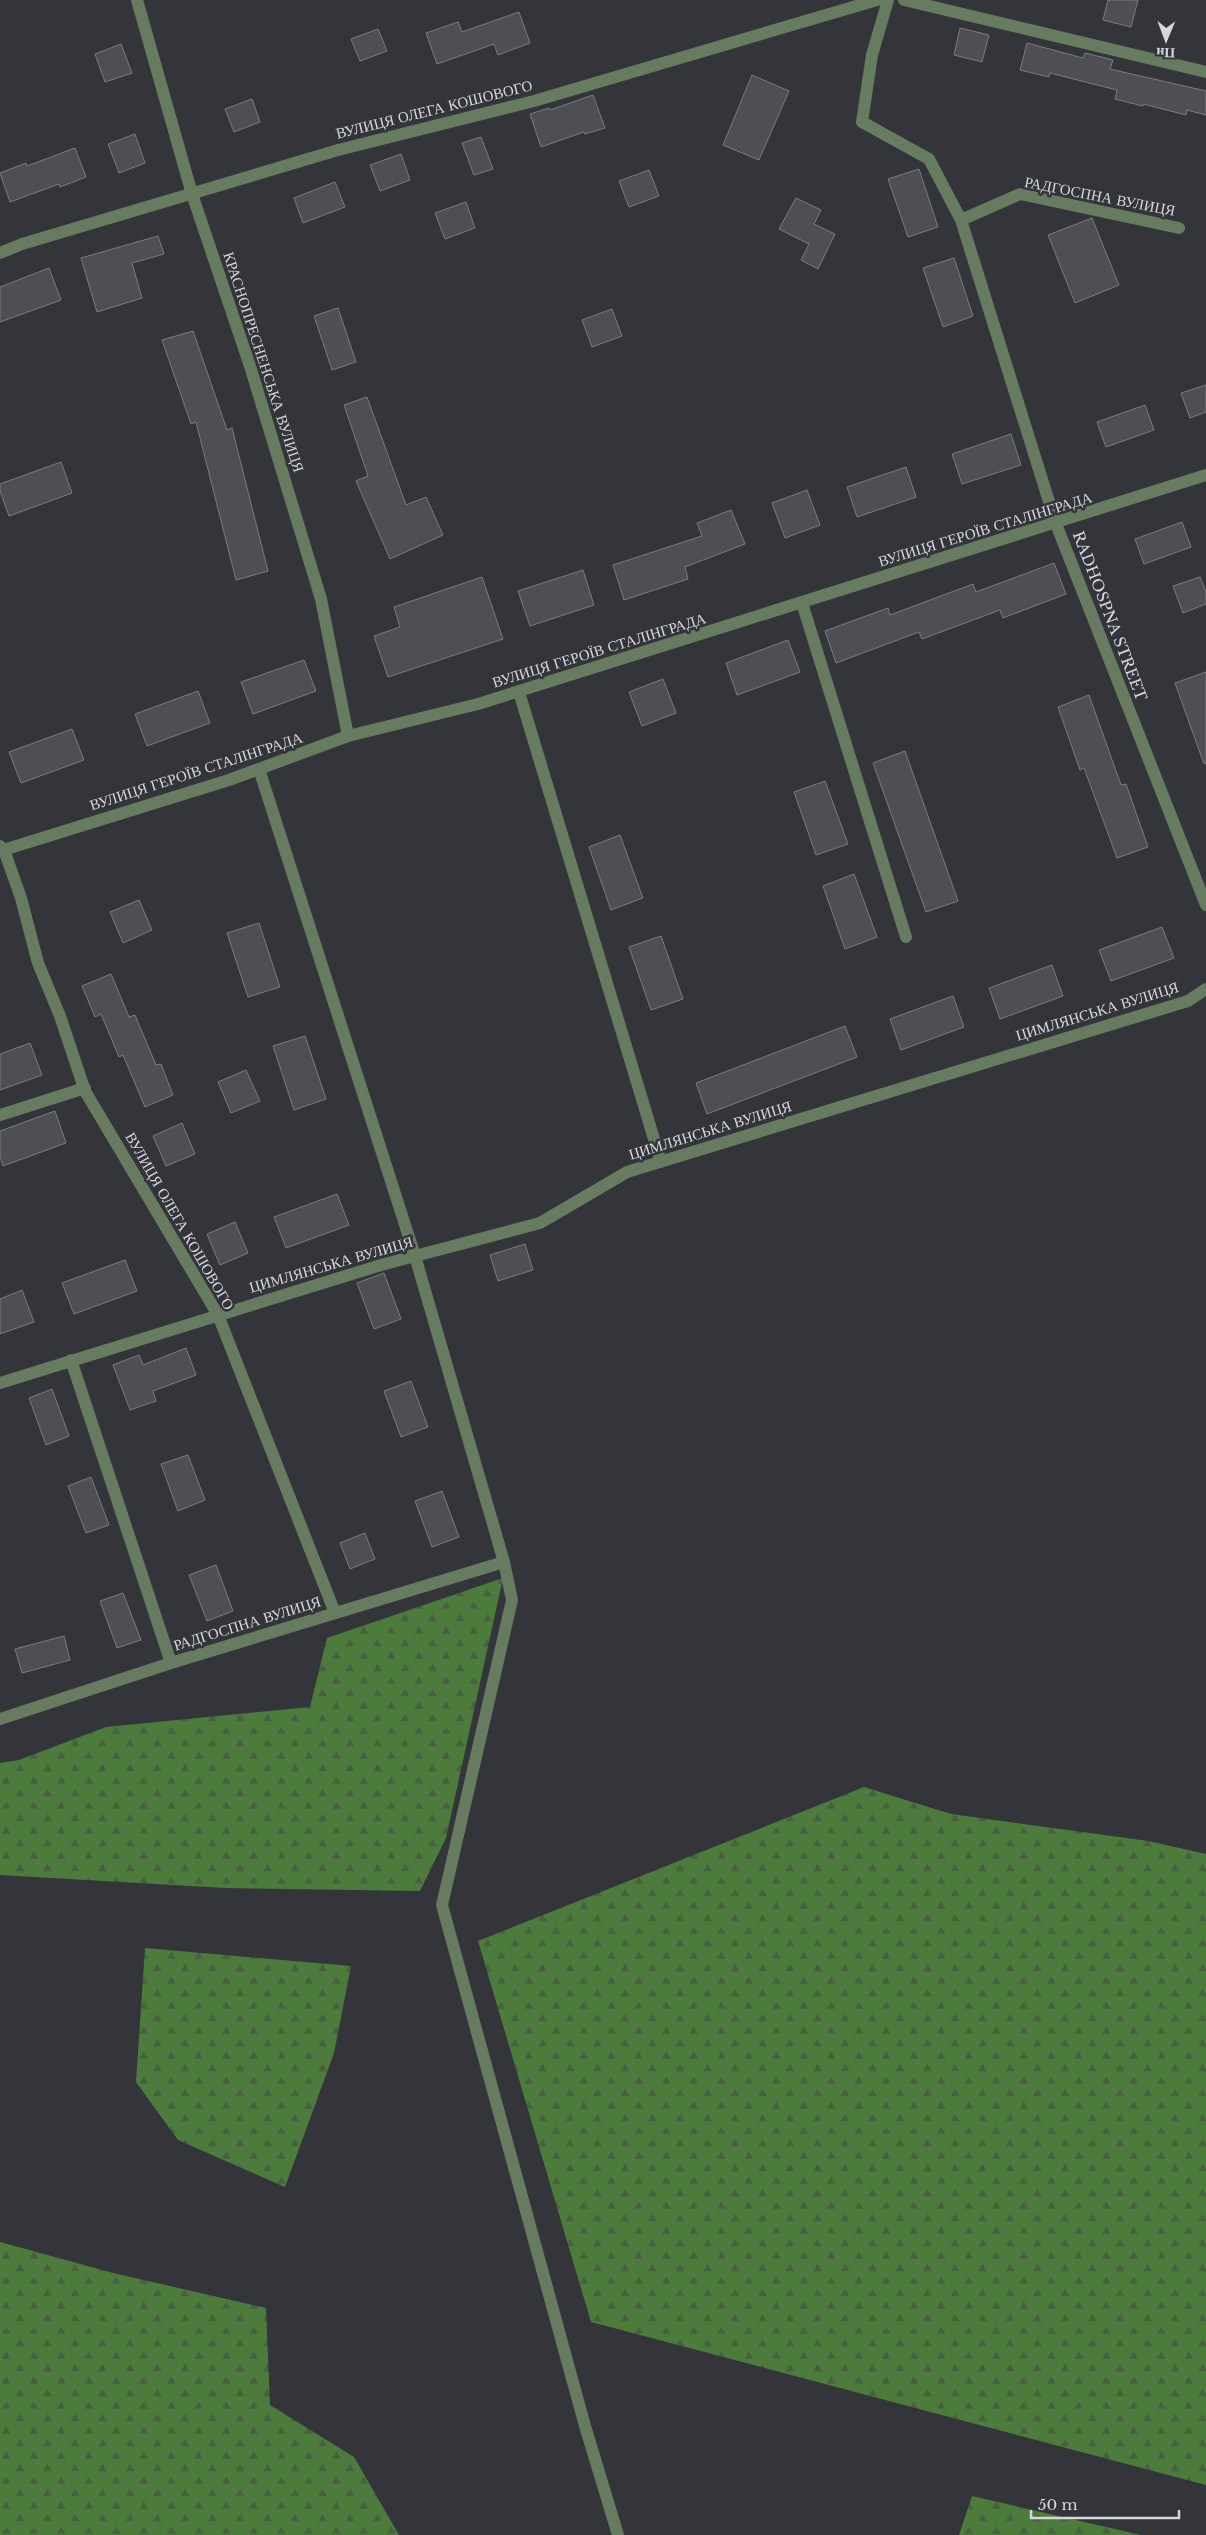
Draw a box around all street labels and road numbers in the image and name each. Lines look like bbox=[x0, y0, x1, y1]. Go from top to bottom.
street label: ВУЛИЦЯ ОЛЕГА КОШОВОГО bbox=[334, 75, 534, 143]
street label: РАДГОСПНА ВУЛИЦЯ bbox=[1023, 172, 1177, 220]
street label: КРАСНОПРЕСНЕНСЬКА ВУЛИЦЯ bbox=[219, 249, 309, 475]
street label: ВУЛИЦЯ ГЕРОЇВ СТАЛІНГРАДА bbox=[876, 487, 1094, 571]
street label: RADHOSPNA STREET bbox=[1069, 528, 1151, 704]
street label: ВУЛИЦЯ ГЕРОЇВ СТАЛІНГРАДА bbox=[490, 608, 708, 692]
street label: ВУЛИЦЯ ГЕРОЇВ СТАЛІНГРАДА bbox=[87, 728, 305, 814]
street label: ЦИМЛЯНСЬКА ВУЛИЦЯ bbox=[1013, 977, 1181, 1045]
street label: ЦИМЛЯНСЬКА ВУЛИЦЯ bbox=[626, 1096, 794, 1164]
street label: ВУЛИЦЯ ОЛЕГА КОШОВОГО bbox=[121, 1129, 239, 1313]
street label: ЦИМЛЯНСЬКА ВУЛИЦЯ bbox=[247, 1232, 415, 1296]
street label: РАДГОСПНА ВУЛИЦЯ bbox=[171, 1592, 323, 1654]

